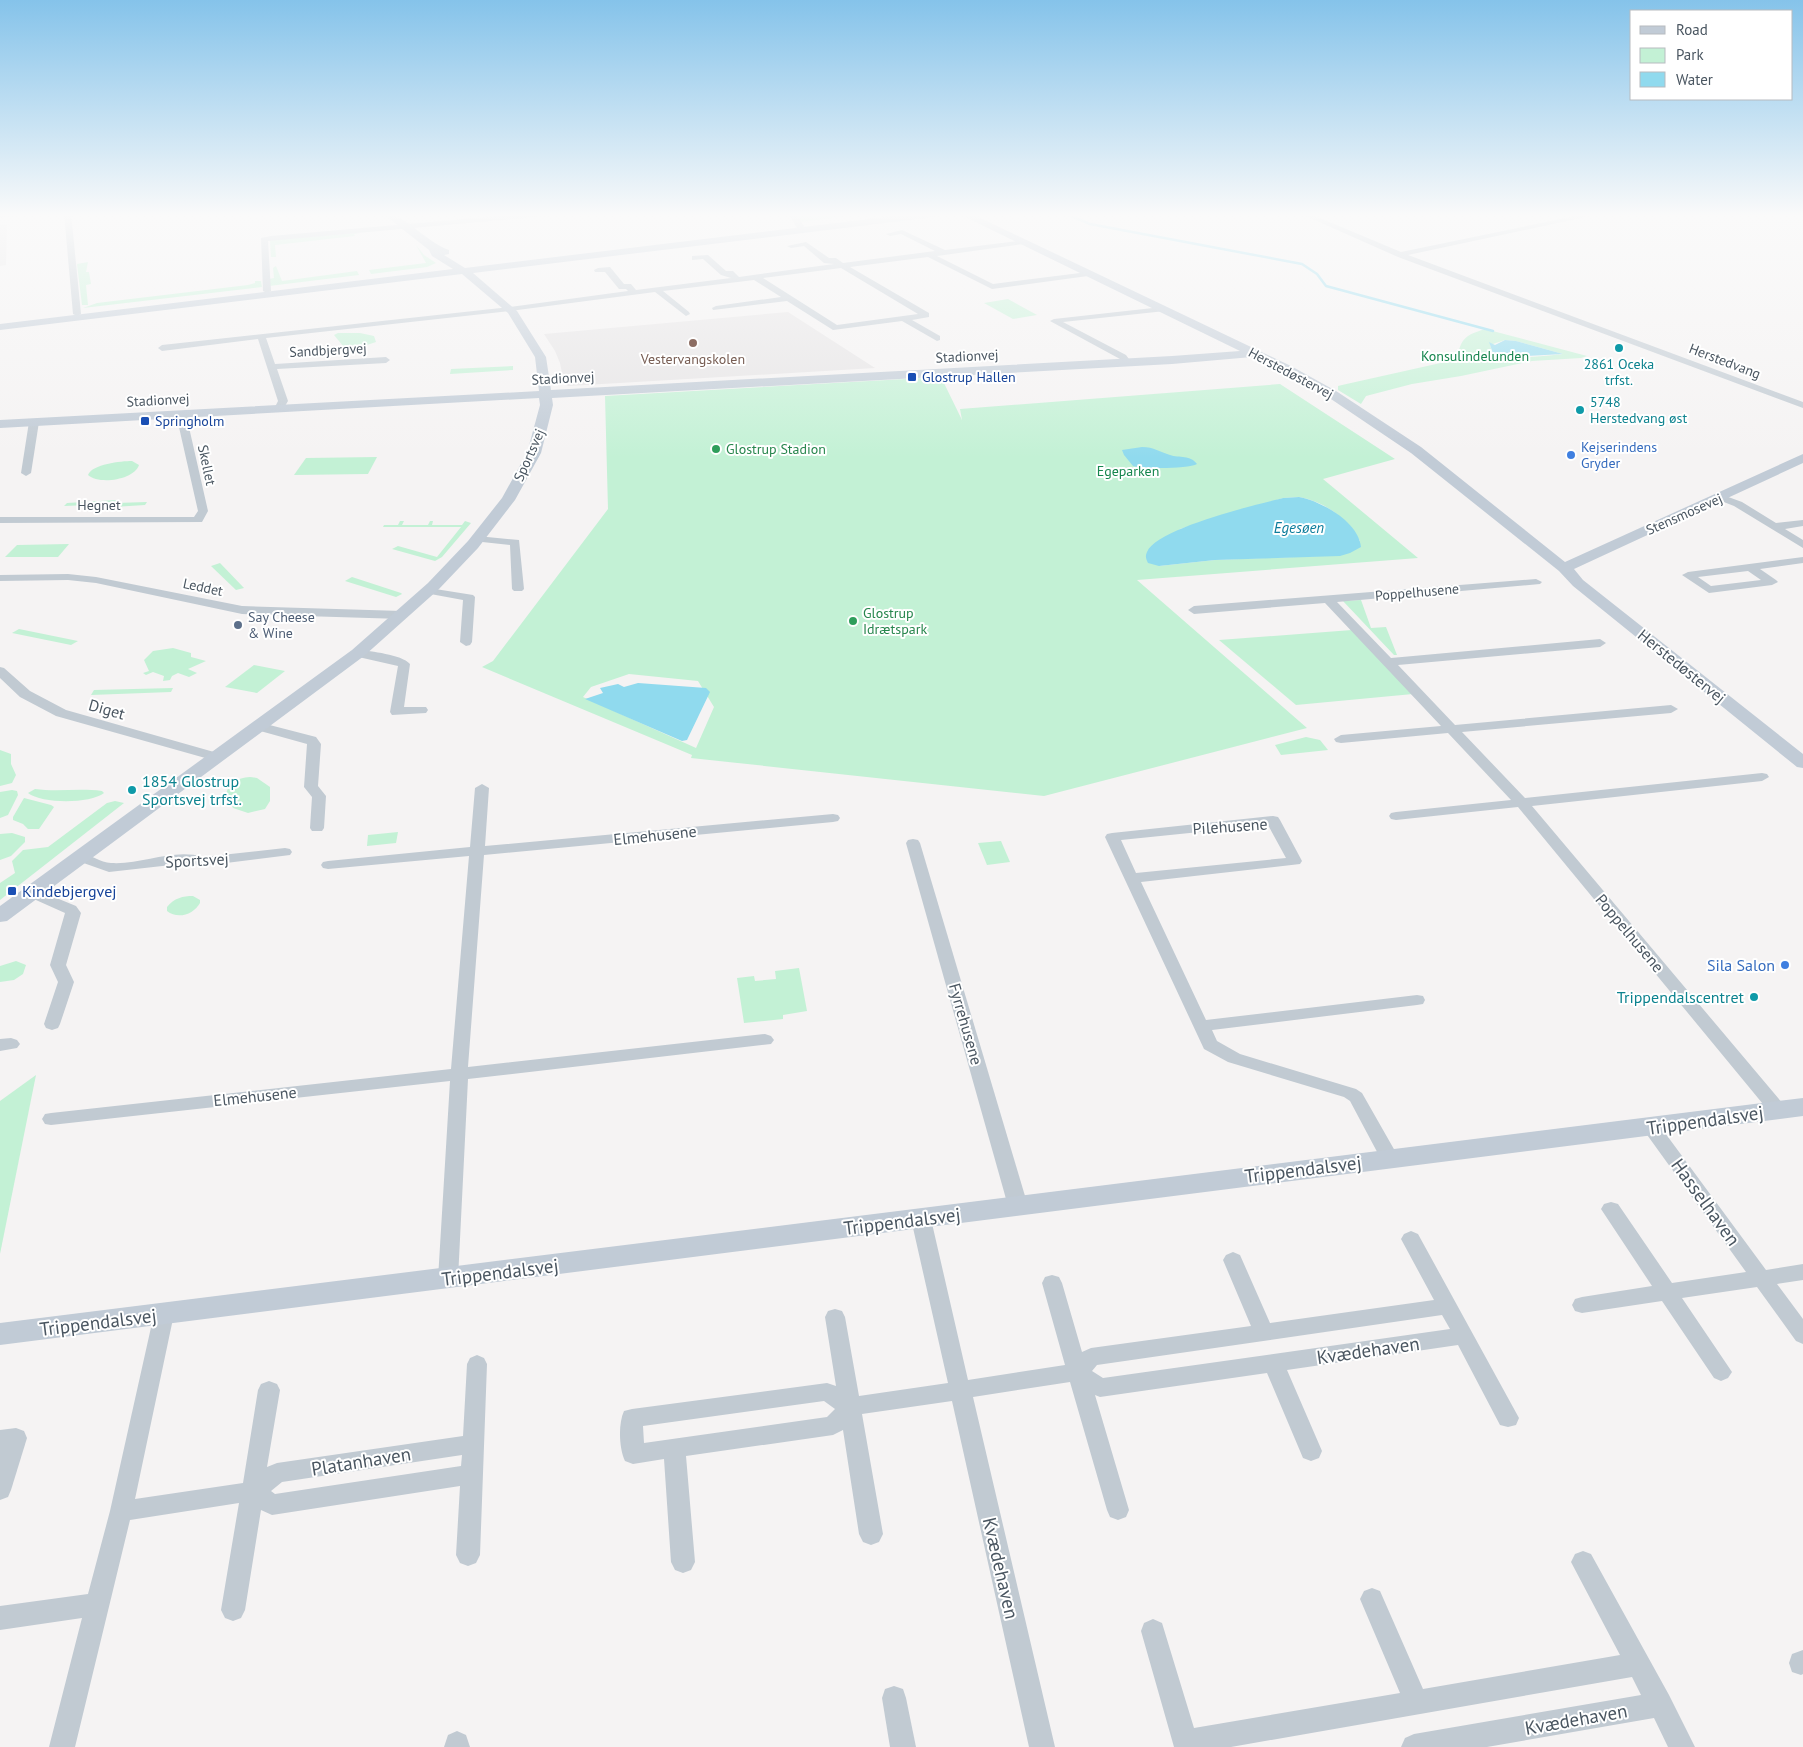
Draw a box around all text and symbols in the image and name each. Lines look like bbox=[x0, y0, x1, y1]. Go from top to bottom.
legend bbox=[1630, 10, 1793, 100]
text: Road bbox=[1676, 20, 1708, 39]
text: Park bbox=[1676, 45, 1704, 64]
text: Water bbox=[1676, 70, 1713, 89]
marker: Vestervangskolen bbox=[687, 337, 699, 349]
street label: Sandbjergvej bbox=[289, 339, 367, 361]
street label: Herstedvang bbox=[1687, 339, 1763, 383]
marker: 2861 Oceka trfst. bbox=[1613, 342, 1625, 354]
street label: Herstedøstervej bbox=[1245, 343, 1337, 403]
street label: Stadionvej bbox=[935, 345, 999, 367]
park label: Konsulindelunden bbox=[1421, 347, 1529, 365]
place label: Vestervangskolen bbox=[640, 350, 745, 368]
place label: 2861 Oceka trfst. bbox=[1584, 355, 1654, 389]
street label: Stadionvej bbox=[531, 367, 595, 389]
place label: Glostrup Hallen bbox=[922, 368, 1016, 386]
marker: Glostrup Hallen bbox=[906, 371, 918, 383]
street label: Stadionvej bbox=[126, 389, 190, 411]
place label: 5748 Herstedvang øst bbox=[1590, 393, 1687, 427]
marker: 5748 Herstedvang øst bbox=[1574, 404, 1586, 416]
place label: Springholm bbox=[155, 412, 224, 430]
marker: Springholm bbox=[139, 415, 151, 427]
street label: Sportsvej bbox=[509, 426, 549, 484]
place label: Kejserindens Gryder bbox=[1581, 438, 1657, 472]
place label: Glostrup Stadion bbox=[726, 440, 826, 458]
street label: Skellet bbox=[194, 443, 220, 487]
marker: Glostrup Stadion bbox=[710, 443, 722, 455]
marker: Kejserindens Gryder bbox=[1565, 449, 1577, 461]
park label: Egeparken bbox=[1097, 462, 1159, 480]
street label: Stensmosevej bbox=[1643, 489, 1725, 539]
street label: Hegnet bbox=[77, 496, 121, 514]
water label: Egesøen bbox=[1274, 518, 1324, 537]
street label: Leddet bbox=[181, 574, 225, 600]
street label: Poppelhusene bbox=[1374, 579, 1460, 605]
place label: Glostrup Idrætspark bbox=[863, 604, 927, 638]
place label: Say Cheese & Wine bbox=[248, 608, 315, 642]
marker: Glostrup Idrætspark bbox=[847, 615, 859, 627]
marker: Say Cheese & Wine bbox=[232, 619, 244, 631]
street label: Herstedøstervej bbox=[1634, 625, 1730, 707]
street label: Diget bbox=[87, 694, 128, 724]
place label: 1854 Glostrup Sportsvej trfst. bbox=[142, 771, 242, 809]
marker: 1854 Glostrup Sportsvej trfst. bbox=[126, 784, 138, 796]
street label: Pilehusene bbox=[1192, 813, 1268, 839]
street label: Elmehusene bbox=[612, 821, 698, 849]
street label: Sportsvej bbox=[165, 848, 229, 872]
place label: Kindebjergvej bbox=[22, 881, 117, 901]
marker: Kindebjergvej bbox=[6, 885, 18, 897]
street label: Poppelhusene bbox=[1591, 890, 1669, 976]
place label: Sila Salon bbox=[1707, 955, 1775, 975]
marker: Sila Salon bbox=[1779, 959, 1791, 971]
street label: Fyrrehusene bbox=[945, 981, 987, 1067]
place label: Trippendalscentret bbox=[1617, 987, 1745, 1007]
marker: Trippendalscentret bbox=[1748, 991, 1760, 1003]
street label: Elmehusene bbox=[212, 1082, 298, 1110]
street label: Trippendalsvej bbox=[1645, 1100, 1765, 1140]
street label: Trippendalsvej bbox=[1243, 1150, 1363, 1188]
street label: Hasselhaven bbox=[1666, 1154, 1746, 1250]
street label: Trippendalsvej bbox=[842, 1202, 962, 1240]
street label: Trippendalsvej bbox=[440, 1253, 560, 1291]
street label: Trippendalsvej bbox=[38, 1303, 158, 1341]
street label: Kvædehaven bbox=[1315, 1331, 1421, 1369]
street label: Platanhaven bbox=[309, 1441, 413, 1481]
street label: Kvædehaven bbox=[978, 1515, 1024, 1621]
street label: Kvædehaven bbox=[1523, 1698, 1629, 1740]

